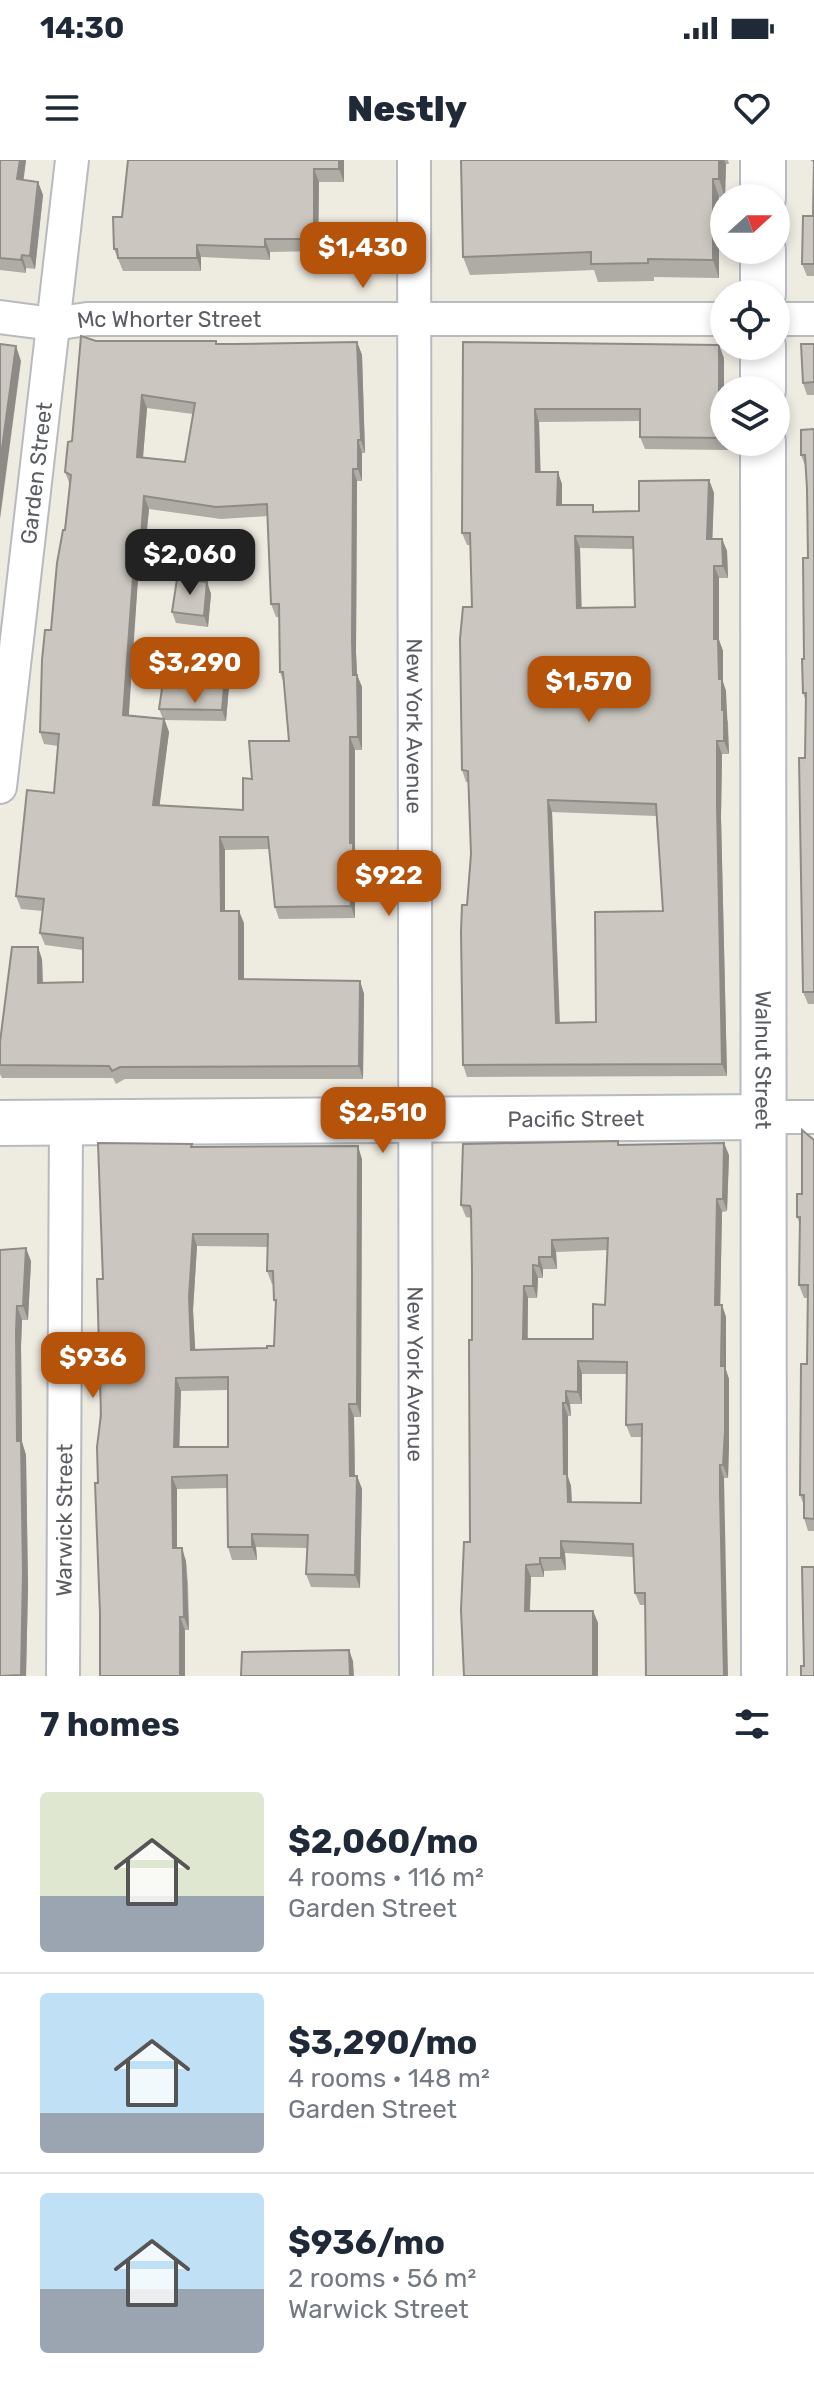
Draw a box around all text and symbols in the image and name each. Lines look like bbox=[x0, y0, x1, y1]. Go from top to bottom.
text: 14:30 bbox=[40, 10, 124, 46]
icon: menu bbox=[40, 86, 84, 130]
icon: heart bbox=[730, 86, 774, 130]
text: Nestly bbox=[347, 87, 467, 130]
north arrow bbox=[710, 184, 790, 264]
map controls bbox=[710, 184, 790, 456]
pin: $1,430 bbox=[298, 222, 428, 290]
text: $1,430 bbox=[318, 232, 408, 263]
button: locate bbox=[710, 280, 790, 360]
street label: Mc Whorter Street bbox=[75, 305, 262, 334]
button: layers bbox=[710, 376, 790, 456]
street label: Garden Street bbox=[14, 400, 58, 546]
pin: $2,060 bbox=[125, 529, 255, 597]
text: $2,060 bbox=[143, 539, 237, 570]
pin: $3,290 bbox=[130, 637, 260, 705]
street label: New York Avenue bbox=[401, 638, 428, 814]
text: $3,290 bbox=[149, 647, 241, 678]
pin: $1,570 bbox=[524, 656, 654, 724]
text: $1,570 bbox=[546, 666, 632, 697]
pin: $922 bbox=[342, 850, 436, 918]
text: $922 bbox=[355, 860, 423, 891]
street label: Walnut Street bbox=[750, 991, 777, 1130]
pin: $2,510 bbox=[318, 1087, 448, 1155]
text: $2,510 bbox=[339, 1097, 427, 1128]
street label: Pacific Street bbox=[507, 1104, 645, 1133]
street label: New York Avenue bbox=[402, 1286, 429, 1462]
pin: $936 bbox=[46, 1332, 140, 1400]
text: $936 bbox=[59, 1342, 127, 1373]
street label: Warwick Street bbox=[50, 1443, 78, 1597]
icon: filters bbox=[730, 1702, 774, 1746]
text: 7 homes bbox=[40, 1704, 180, 1745]
text: $2,060/mo bbox=[288, 1821, 478, 1862]
icon: home bbox=[104, 1824, 200, 1920]
text: 4 rooms · 116 m² bbox=[288, 1862, 484, 1893]
text: Garden Street bbox=[288, 1893, 457, 1924]
text: $3,290/mo bbox=[288, 2022, 477, 2063]
icon: home bbox=[104, 2025, 200, 2121]
text: 4 rooms · 148 m² bbox=[288, 2063, 490, 2094]
text: Garden Street bbox=[288, 2094, 457, 2125]
text: $936/mo bbox=[288, 2222, 445, 2263]
icon: home bbox=[104, 2225, 200, 2321]
text: 2 rooms · 56 m² bbox=[288, 2263, 476, 2294]
text: Warwick Street bbox=[288, 2294, 469, 2325]

